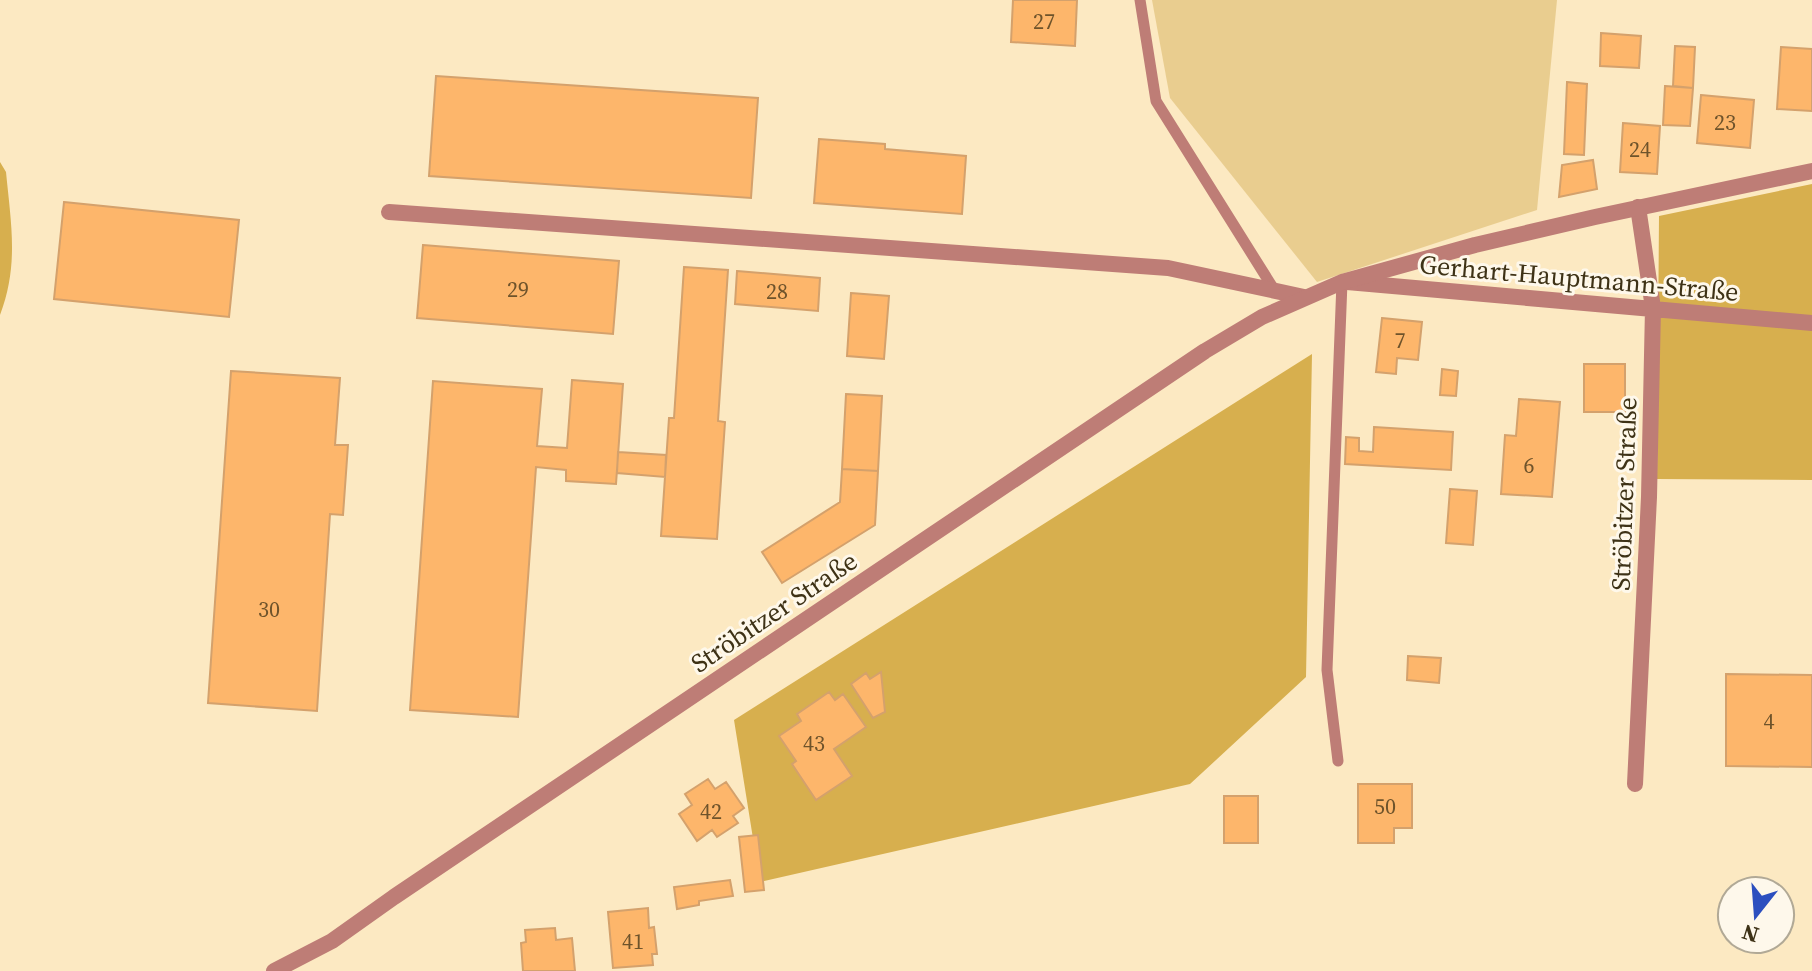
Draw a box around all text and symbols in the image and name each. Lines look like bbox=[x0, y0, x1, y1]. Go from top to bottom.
house number: 27 bbox=[1033, 6, 1055, 36]
house number: 23 bbox=[1714, 107, 1736, 137]
house number: 24 bbox=[1629, 134, 1651, 164]
street label: Gerhart-Hauptmann-Straße bbox=[1418, 246, 1740, 310]
house number: 29 bbox=[507, 274, 529, 304]
house number: 28 bbox=[766, 276, 788, 306]
house number: 7 bbox=[1394, 325, 1406, 355]
street label: Ströbitzer Straße bbox=[1603, 397, 1645, 591]
house number: 6 bbox=[1523, 450, 1535, 480]
street label: Ströbitzer Straße bbox=[684, 543, 864, 681]
house number: 30 bbox=[258, 594, 280, 624]
house number: 4 bbox=[1763, 706, 1775, 736]
house number: 43 bbox=[803, 728, 825, 758]
house number: 50 bbox=[1374, 791, 1396, 821]
house number: 42 bbox=[700, 796, 722, 826]
north arrow bbox=[1716, 875, 1796, 955]
text: N bbox=[1738, 917, 1762, 951]
house number: 41 bbox=[622, 926, 644, 956]

